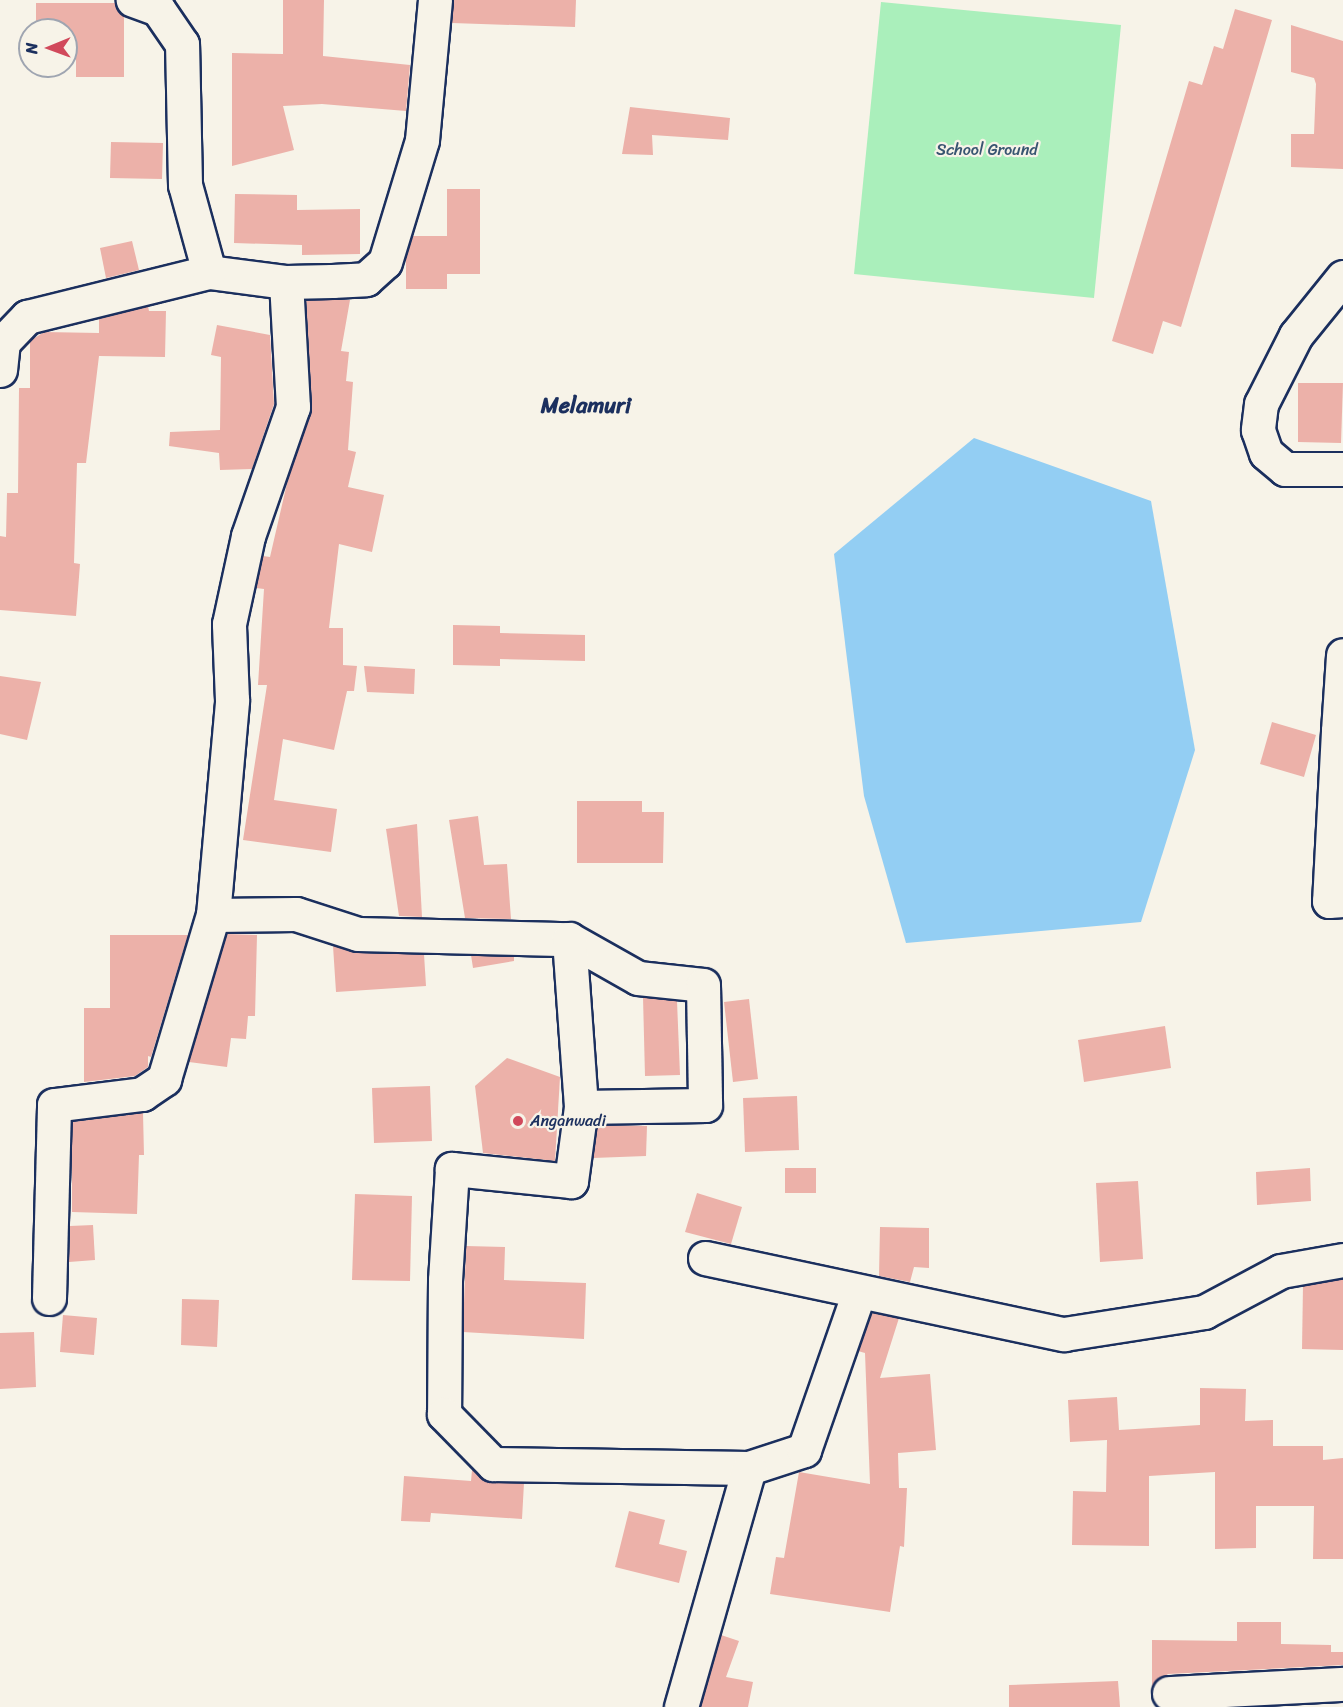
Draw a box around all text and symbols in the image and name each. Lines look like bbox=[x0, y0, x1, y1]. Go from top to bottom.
north arrow bbox=[18, 18, 78, 78]
text: N bbox=[17, 42, 46, 54]
park label: School Ground bbox=[936, 140, 1038, 160]
district label: Melamuri bbox=[541, 393, 631, 419]
place label: Anganwadi bbox=[530, 1111, 606, 1131]
marker: Anganwadi bbox=[511, 1114, 525, 1128]

